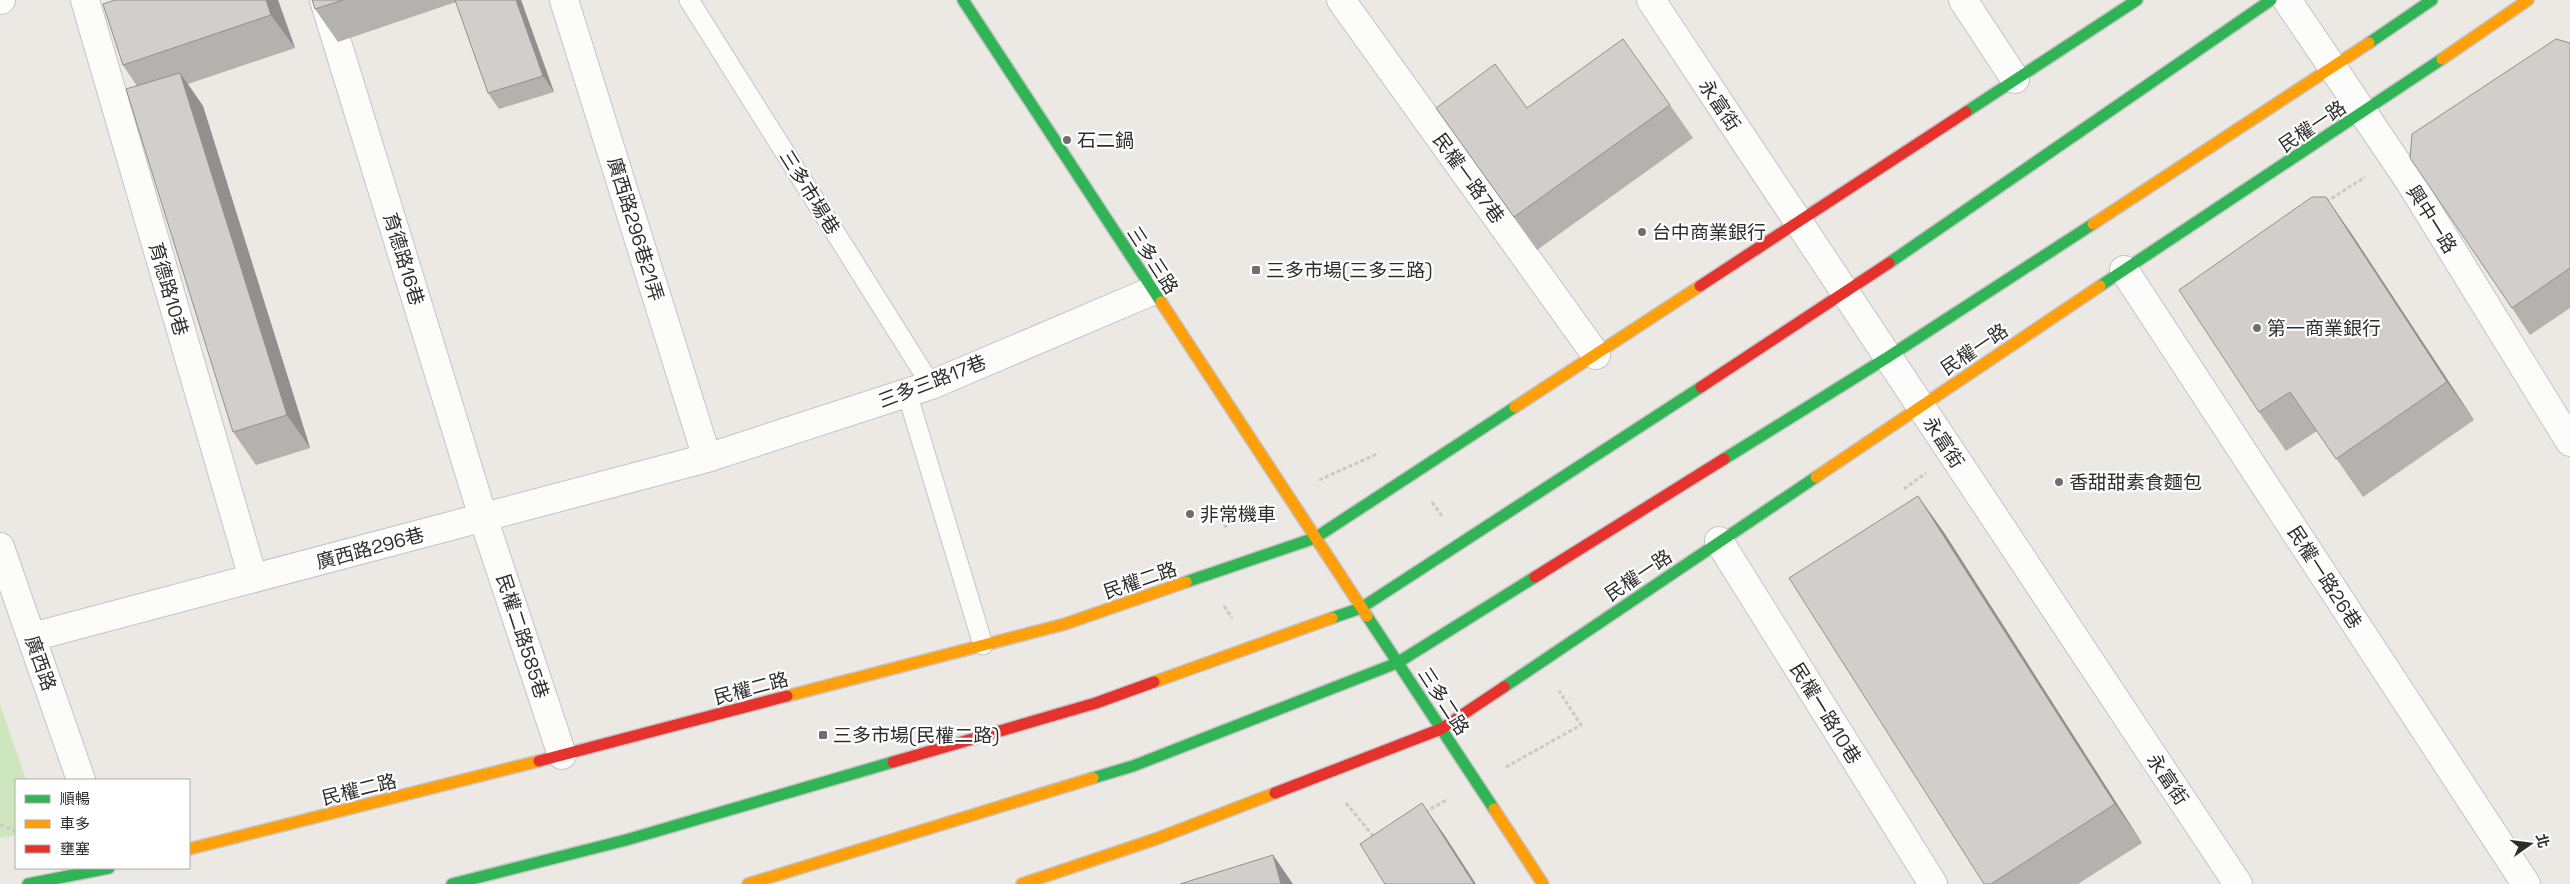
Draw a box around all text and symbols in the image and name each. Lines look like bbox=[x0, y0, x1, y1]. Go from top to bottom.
street label: 永富街 bbox=[1693, 75, 1746, 136]
street label: 民權一路 bbox=[2274, 95, 2351, 158]
place label: 石二鍋 bbox=[1077, 128, 1134, 153]
street label: 民權一路7巷 bbox=[1427, 128, 1510, 228]
marker: 石二鍋 bbox=[1061, 134, 1073, 146]
street label: 三多市場巷 bbox=[774, 145, 845, 239]
street label: 廣西路296巷21弄 bbox=[602, 154, 669, 304]
street label: 興中一路 bbox=[2401, 180, 2462, 258]
street label: 育德路16巷 bbox=[378, 210, 429, 309]
place label: 台中商業銀行 bbox=[1652, 220, 1766, 245]
street label: 三多三路 bbox=[1121, 222, 1184, 299]
marker: 台中商業銀行 bbox=[1636, 226, 1648, 238]
street label: 育德路10巷 bbox=[143, 239, 194, 339]
place label: 三多市場(三多三路) bbox=[1266, 258, 1432, 283]
marker: 三多市場(三多三路) bbox=[1250, 264, 1262, 276]
place label: 第一商業銀行 bbox=[2267, 316, 2381, 341]
street label: 民權一路 bbox=[1936, 318, 2013, 381]
marker: 第一商業銀行 bbox=[2251, 322, 2263, 334]
street label: 三多三路17巷 bbox=[875, 349, 990, 414]
street label: 永富街 bbox=[1918, 412, 1970, 473]
place label: 香甜甜素食麵包 bbox=[2069, 470, 2202, 495]
marker: 香甜甜素食麵包 bbox=[2053, 476, 2065, 488]
place label: 非常機車 bbox=[1200, 502, 1276, 527]
marker: 非常機車 bbox=[1184, 508, 1196, 520]
street label: 民權一路26巷 bbox=[2282, 521, 2367, 634]
street label: 廣西路296巷 bbox=[313, 522, 427, 575]
street label: 民權一路 bbox=[1600, 544, 1677, 607]
street label: 民權二路 bbox=[1100, 556, 1180, 605]
street label: 民權二路585巷 bbox=[491, 571, 554, 702]
street label: 廣西路 bbox=[19, 632, 62, 694]
street label: 民權一路10巷 bbox=[1784, 658, 1867, 769]
street label: 三多二路 bbox=[1412, 663, 1475, 740]
street label: 民權二路 bbox=[711, 667, 791, 710]
place label: 三多市場(民權二路) bbox=[833, 723, 999, 748]
marker: 三多市場(民權二路) bbox=[817, 729, 829, 741]
street label: 永富街 bbox=[2141, 749, 2194, 810]
street label: 民權二路 bbox=[319, 768, 399, 811]
legend bbox=[15, 779, 190, 869]
text: 順暢 bbox=[60, 789, 90, 808]
text: 車多 bbox=[60, 814, 90, 833]
north arrow bbox=[2505, 819, 2555, 869]
text: 北 bbox=[2532, 832, 2553, 850]
text: 壅塞 bbox=[60, 839, 90, 858]

